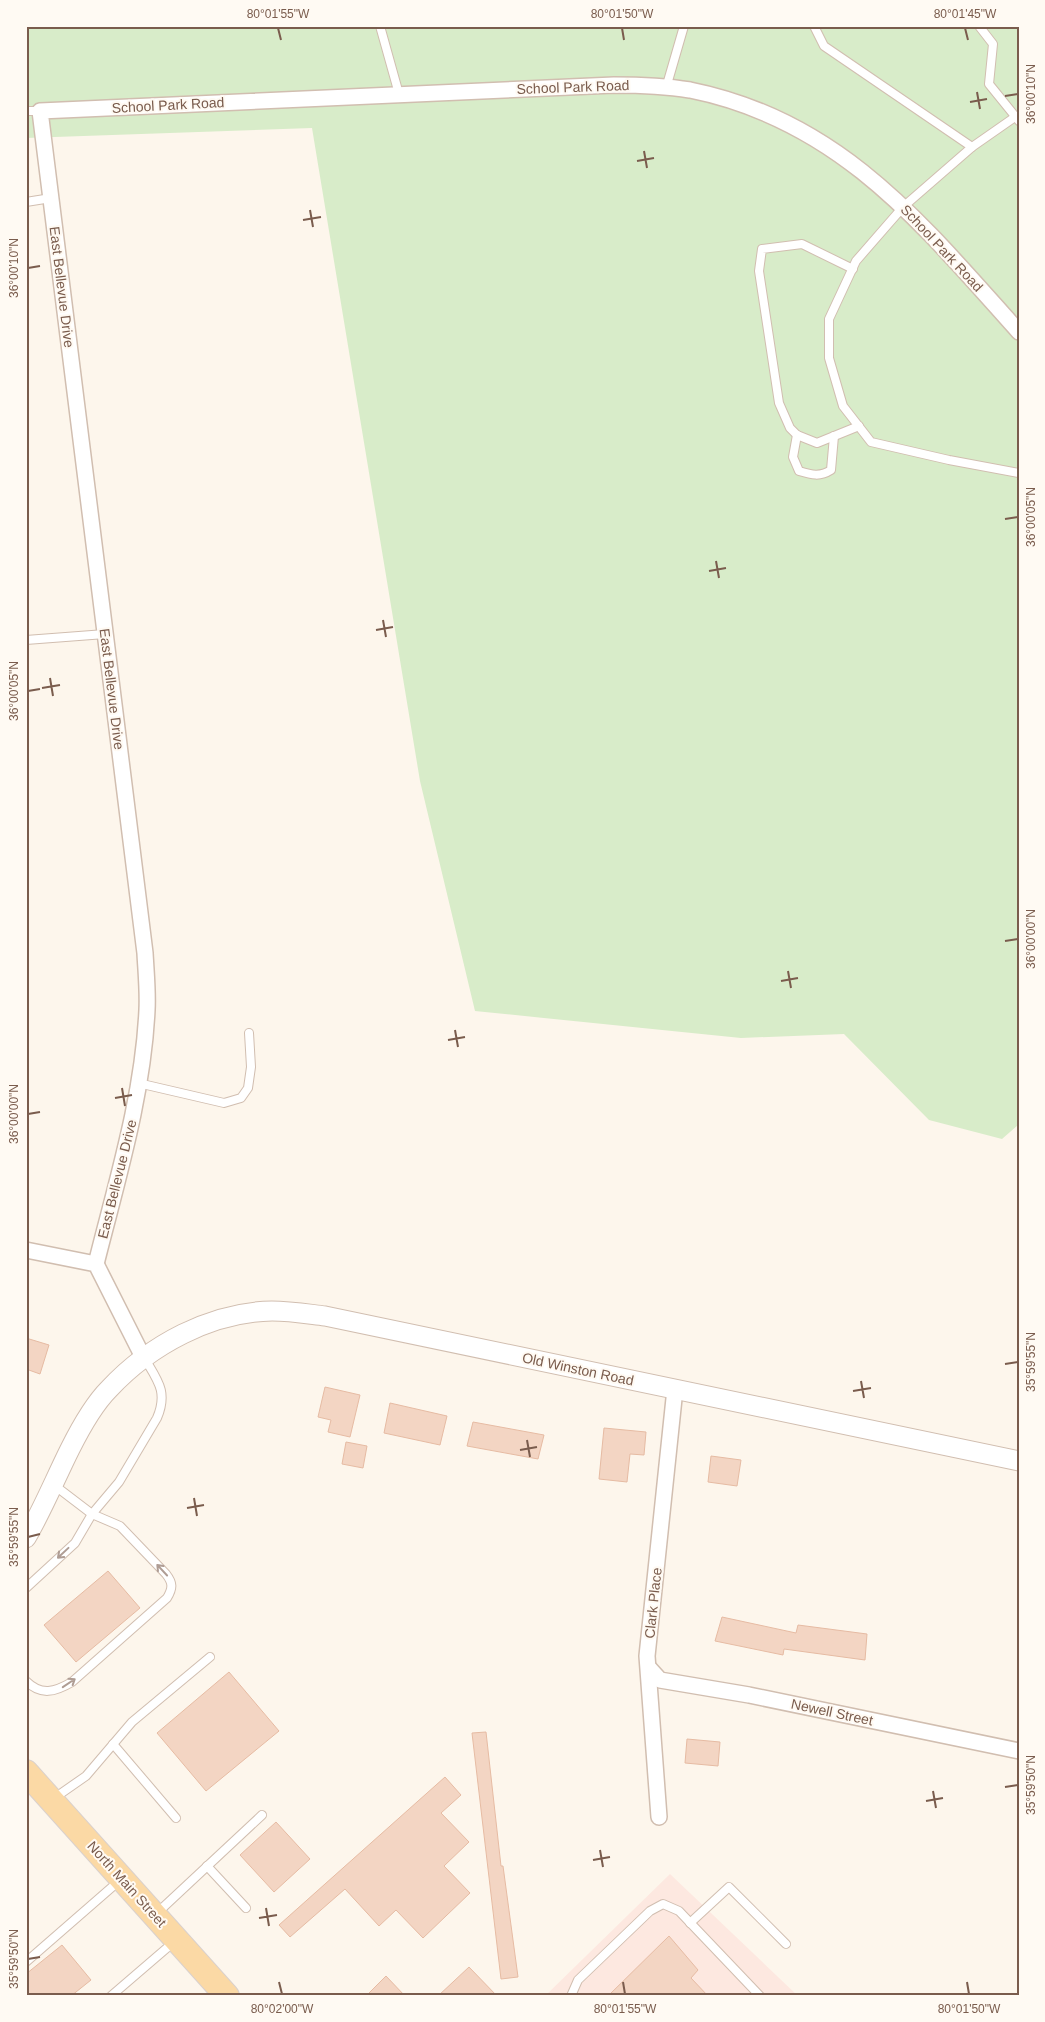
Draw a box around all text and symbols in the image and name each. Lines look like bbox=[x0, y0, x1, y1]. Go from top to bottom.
text: 80°01'55"W bbox=[247, 7, 310, 21]
text: 80°01'50"W bbox=[591, 7, 654, 21]
text: 80°01'45"W bbox=[934, 7, 997, 21]
text: 36°00'10"N bbox=[1024, 64, 1038, 124]
street label: School Park Road bbox=[516, 77, 630, 97]
street label: School Park Road bbox=[111, 94, 225, 116]
street label: School Park Road bbox=[898, 201, 986, 295]
street label: East Bellevue Drive bbox=[47, 225, 77, 349]
text: 36°00'10"N bbox=[7, 238, 21, 298]
text: 36°00'05"N bbox=[1024, 487, 1038, 547]
street label: East Bellevue Drive bbox=[97, 627, 127, 751]
text: 36°00'05"N bbox=[7, 661, 21, 721]
text: 36°00'00"N bbox=[1024, 909, 1038, 969]
text: 36°00'00"N bbox=[7, 1084, 21, 1144]
street label: East Bellevue Drive bbox=[94, 1118, 140, 1240]
text: 35°59'55"N bbox=[1024, 1332, 1038, 1392]
street label: Old Winston Road bbox=[521, 1349, 635, 1389]
text: 35°59'55"N bbox=[7, 1507, 21, 1567]
one-way arrow bbox=[57, 1548, 70, 1559]
one-way arrow bbox=[156, 1564, 168, 1576]
street label: Clark Place bbox=[641, 1566, 665, 1639]
one-way arrow bbox=[62, 1678, 76, 1688]
street label: Newell Street bbox=[790, 1696, 874, 1729]
text: 35°59'50"N bbox=[1024, 1755, 1038, 1815]
street label: North Main Street bbox=[84, 1838, 170, 1930]
text: 35°59'50"N bbox=[7, 1929, 21, 1989]
text: 80°02'00"W bbox=[251, 2002, 314, 2016]
text: 80°01'55"W bbox=[594, 2002, 657, 2016]
text: 80°01'50"W bbox=[938, 2002, 1001, 2016]

